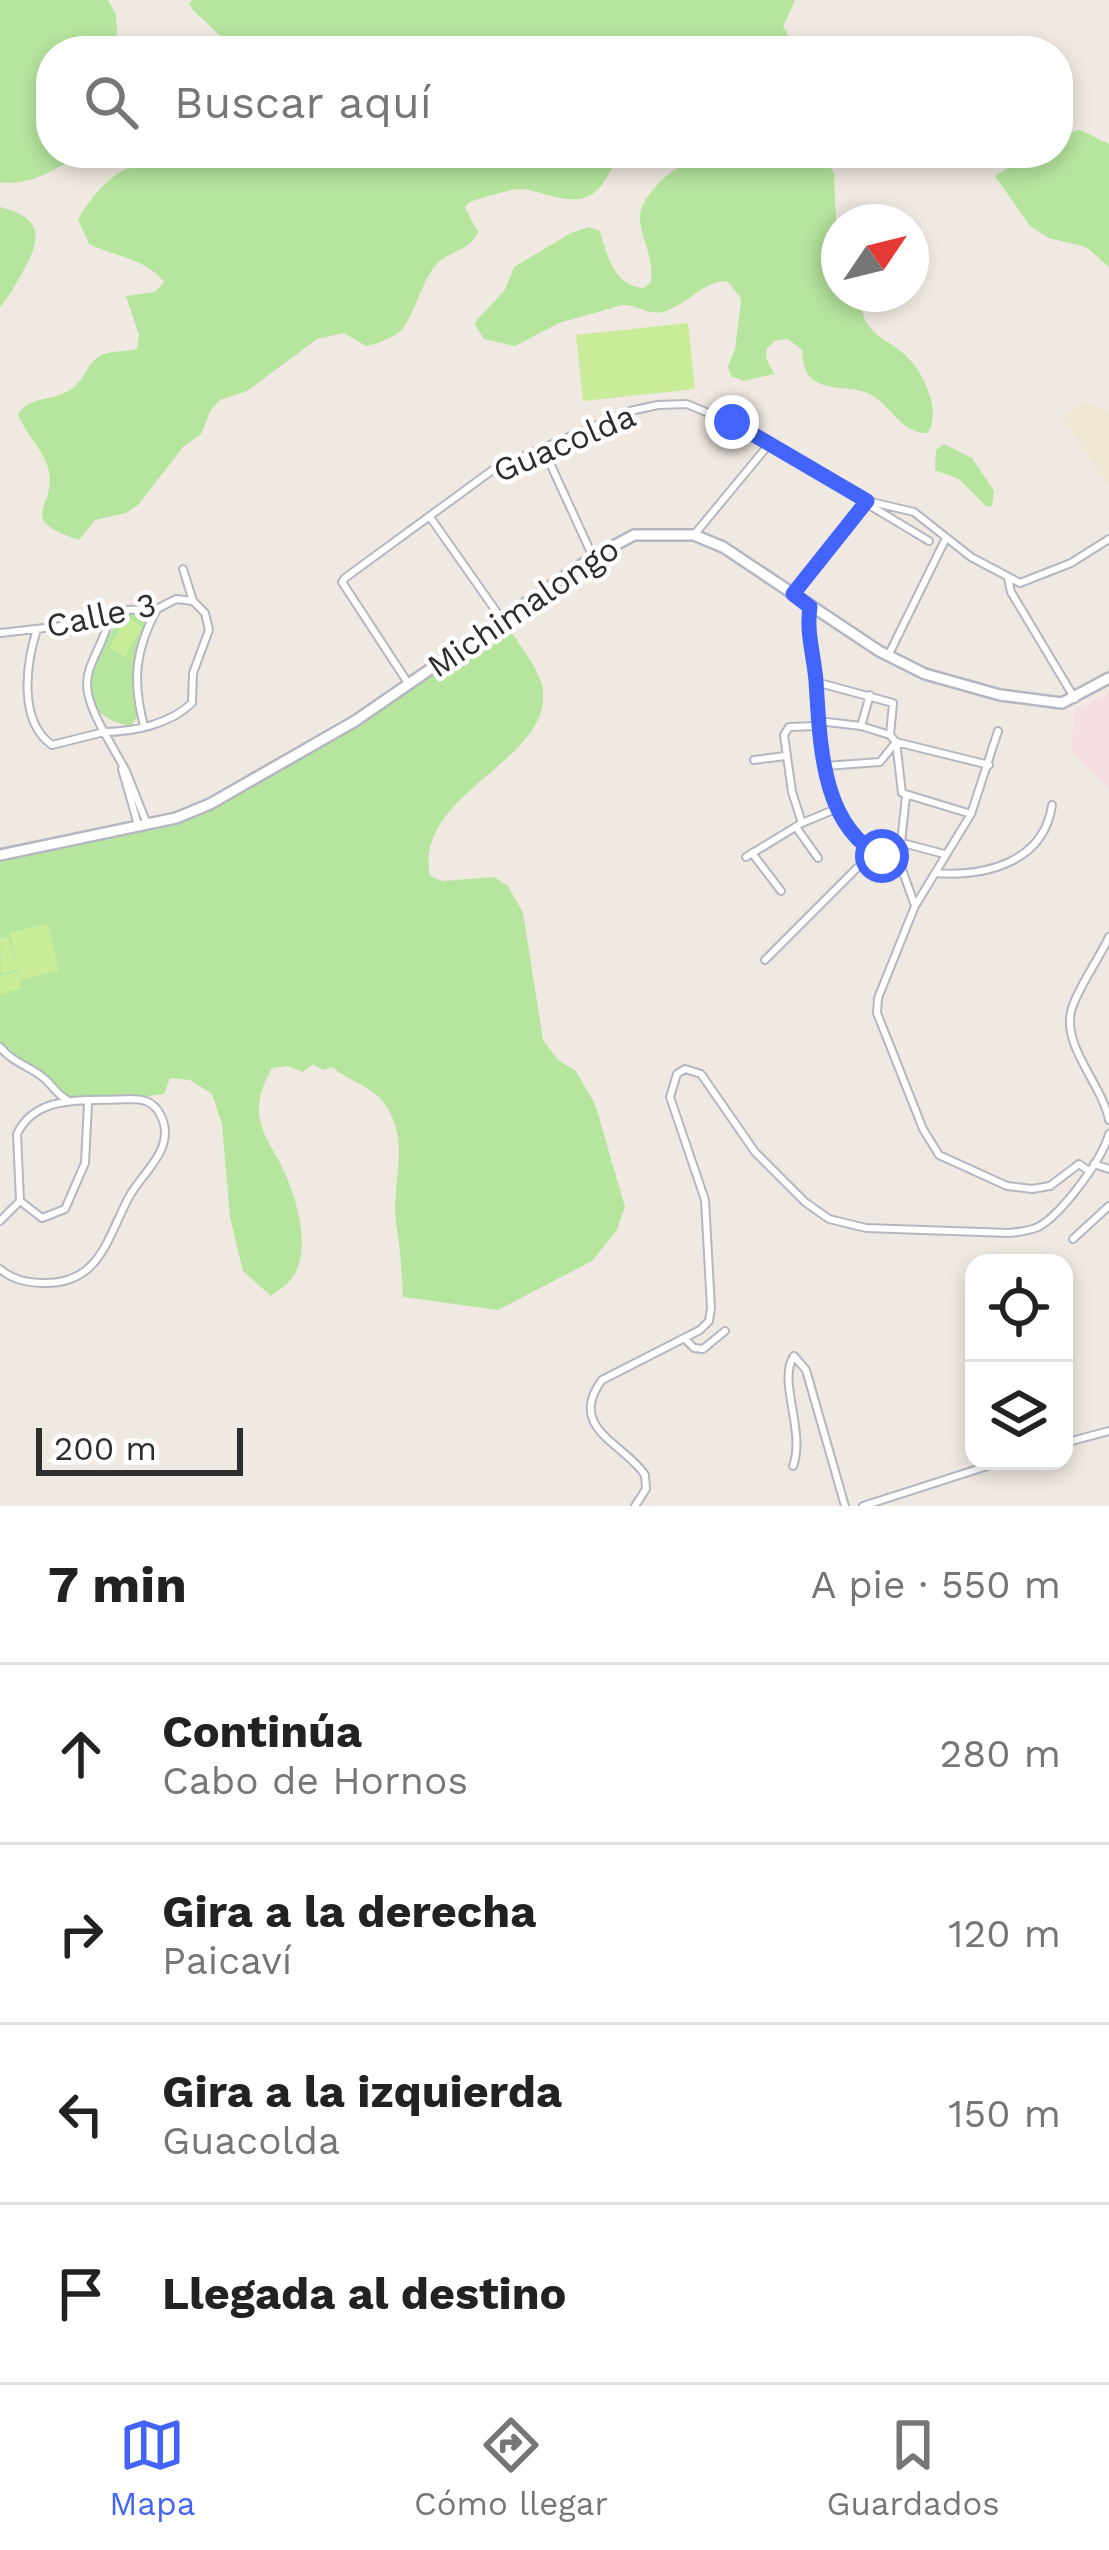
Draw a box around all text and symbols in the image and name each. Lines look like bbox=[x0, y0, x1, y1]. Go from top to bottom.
search box bbox=[36, 36, 1073, 168]
icon: search bbox=[78, 69, 144, 135]
text: Buscar aquí bbox=[174, 76, 432, 129]
north arrow bbox=[821, 204, 929, 312]
route end bbox=[705, 395, 759, 449]
street label: Guacolda bbox=[487, 396, 641, 490]
street label: Michimalongo bbox=[420, 529, 626, 685]
street label: Calle 3 bbox=[43, 584, 159, 646]
route start bbox=[855, 829, 909, 883]
map controls bbox=[965, 1254, 1073, 1470]
button: locate bbox=[965, 1254, 1073, 1362]
button: layers bbox=[965, 1362, 1073, 1470]
scale bar bbox=[36, 1422, 243, 1475]
text: 200 m bbox=[54, 1429, 157, 1468]
text: 7 min bbox=[48, 1555, 187, 1614]
text: A pie · 550 m bbox=[811, 1562, 1061, 1607]
text: Continúa bbox=[162, 1705, 362, 1758]
icon: ahead bbox=[48, 1721, 114, 1787]
text: 280 m bbox=[940, 1731, 1061, 1776]
text: Cabo de Hornos bbox=[162, 1758, 468, 1803]
text: Gira a la derecha bbox=[162, 1885, 536, 1938]
icon: right bbox=[48, 1901, 114, 1967]
text: 120 m bbox=[948, 1911, 1061, 1956]
text: Paicaví bbox=[162, 1938, 292, 1983]
text: Gira a la izquierda bbox=[162, 2065, 562, 2118]
icon: left bbox=[48, 2081, 114, 2147]
text: 150 m bbox=[948, 2091, 1061, 2136]
text: Guacolda bbox=[162, 2118, 340, 2163]
icon: arrive bbox=[48, 2261, 114, 2327]
text: Llegada al destino bbox=[162, 2267, 567, 2320]
tab: Mapa bbox=[109, 2412, 195, 2523]
tab: Cómo llegar bbox=[414, 2412, 608, 2523]
tab: Guardados bbox=[827, 2412, 1000, 2523]

